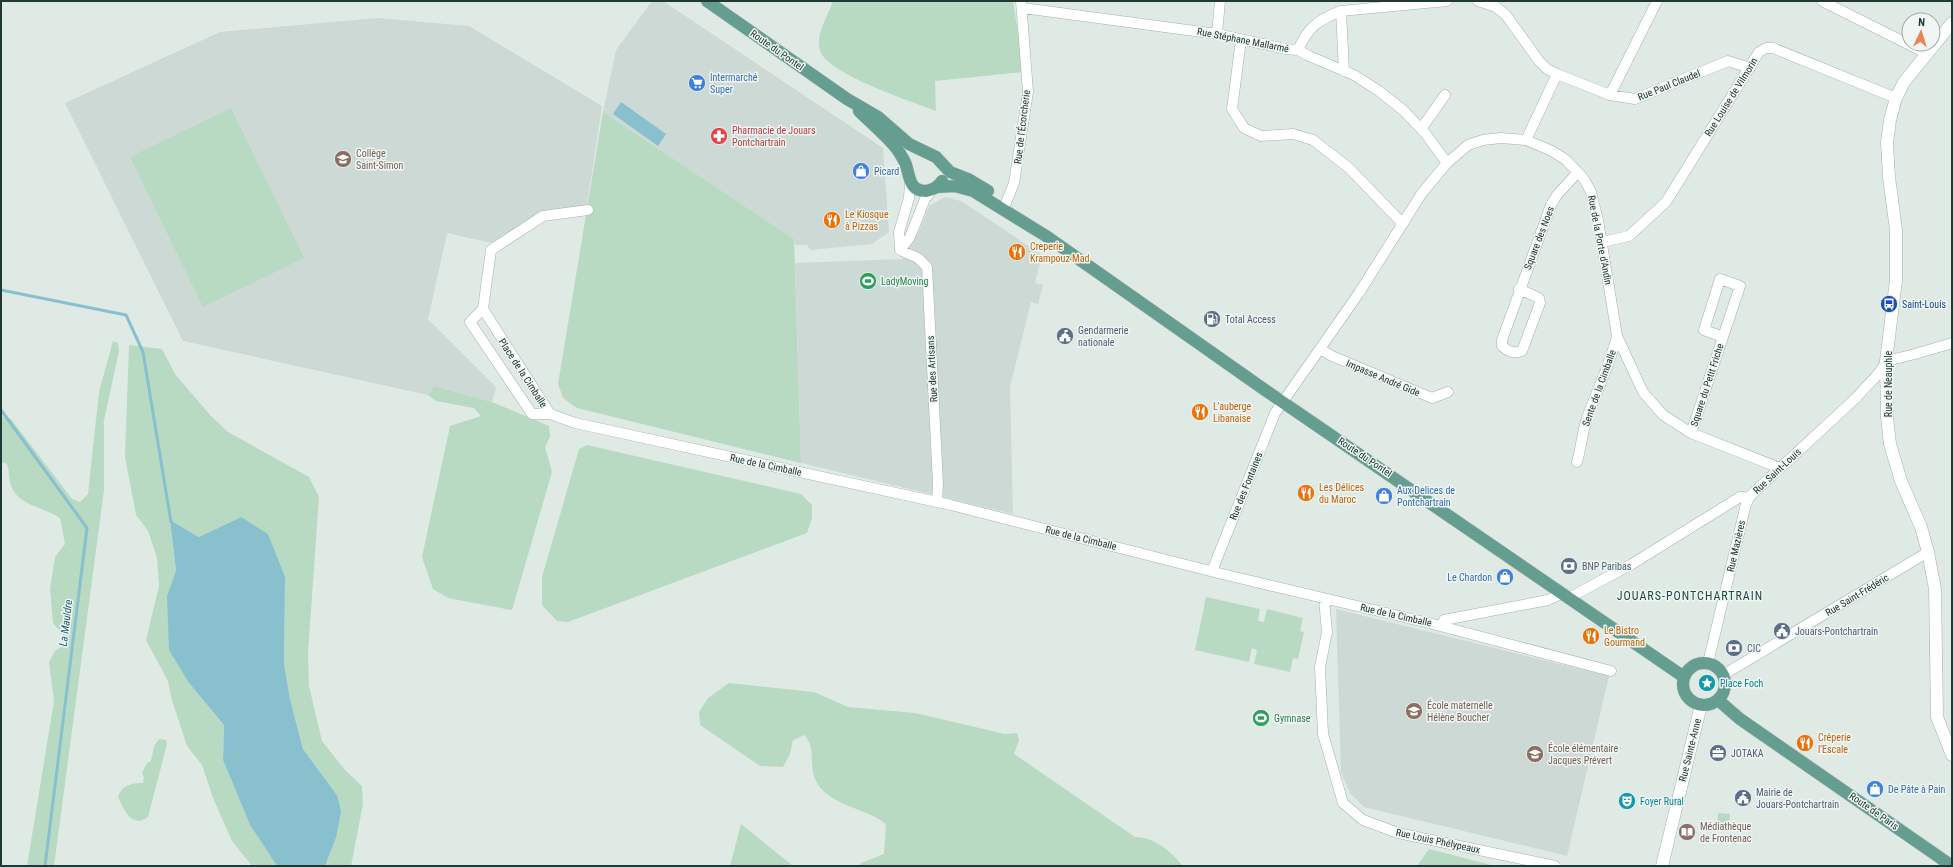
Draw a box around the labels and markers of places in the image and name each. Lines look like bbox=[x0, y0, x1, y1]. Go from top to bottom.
place label: Intermarché Super bbox=[710, 72, 758, 95]
supermarket icon: Intermarché Super bbox=[687, 73, 707, 93]
place label: Pharmacie de Jouars Pontchartrain bbox=[732, 125, 816, 148]
pharmacy icon: Pharmacie de Jouars Pontchartrain bbox=[709, 126, 729, 146]
place label: Collège Saint-Simon bbox=[356, 148, 404, 171]
school or university icon: Collège Saint-Simon bbox=[333, 149, 353, 169]
shop icon: Picard bbox=[851, 161, 871, 181]
place label: Picard bbox=[874, 166, 899, 177]
place label: Le Kiosque à Pizzas bbox=[845, 209, 889, 232]
restaurant icon: Le Kiosque à Pizzas bbox=[822, 210, 842, 230]
place label: Creperie Krampouz Mad bbox=[1030, 241, 1089, 264]
restaurant icon: Creperie Krampouz Mad bbox=[1007, 242, 1027, 262]
sports icon: LadyMoving bbox=[858, 271, 878, 291]
place label: LadyMoving bbox=[881, 276, 929, 287]
bus stop icon: Saint-Louis bbox=[1879, 294, 1899, 314]
place label: Saint-Louis bbox=[1902, 299, 1946, 310]
fuel station icon: Total Access bbox=[1202, 309, 1222, 329]
place label: Total Access bbox=[1225, 314, 1276, 325]
place label: Gendarmerie nationale bbox=[1078, 325, 1129, 348]
public building icon: Gendarmerie nationale bbox=[1055, 326, 1075, 346]
place label: L'auberge Libanaise bbox=[1213, 401, 1251, 424]
restaurant icon: L'auberge Libanaise bbox=[1190, 402, 1210, 422]
place label: Les Délices du Maroc bbox=[1319, 482, 1365, 505]
restaurant icon: Les Délices du Maroc bbox=[1296, 483, 1316, 503]
place label: Aux Delices de Pontchartrain bbox=[1397, 485, 1455, 508]
shop icon: Aux Delices de Pontchartrain bbox=[1374, 486, 1394, 506]
bank icon: BNP Paribas bbox=[1559, 556, 1579, 576]
place label: BNP Paribas bbox=[1582, 561, 1632, 572]
shop icon: Le Chardon bbox=[1495, 567, 1515, 587]
place label: Le Chardon bbox=[1447, 572, 1492, 583]
public building icon: Jouars-Pontchartrain bbox=[1772, 621, 1792, 641]
place label: Le Bistro Gourmand bbox=[1604, 625, 1645, 648]
restaurant icon: Le Bistro Gourmand bbox=[1581, 626, 1601, 646]
place label: Jouars-Pontchartrain bbox=[1795, 626, 1878, 637]
bank icon: CIC bbox=[1724, 638, 1744, 658]
place label: CIC bbox=[1747, 643, 1761, 654]
place icon: Place Foch bbox=[1697, 673, 1717, 693]
place label: Place Foch bbox=[1720, 678, 1764, 689]
place label: École maternelle Hélène Boucher bbox=[1427, 699, 1493, 723]
school or university icon: École maternelle Hélène Boucher bbox=[1404, 701, 1424, 721]
sports icon: Gymnase bbox=[1251, 708, 1271, 728]
place label: Gymnase bbox=[1274, 713, 1311, 724]
place label: Crêperie l'Escale bbox=[1818, 732, 1851, 755]
restaurant icon: Crêperie l'Escale bbox=[1795, 733, 1815, 753]
place label: École élémentaire Jacques Prévert bbox=[1548, 742, 1619, 766]
office icon: JOTAKA bbox=[1708, 743, 1728, 763]
school or university icon: École élémentaire Jacques Prévert bbox=[1525, 744, 1545, 764]
place label: JOTAKA bbox=[1731, 748, 1764, 759]
shop icon: De Pâte à Pain bbox=[1865, 779, 1885, 799]
place label: De Pâte à Pain bbox=[1888, 784, 1946, 795]
place label: Mairie de Jouars-Pontchartrain bbox=[1756, 787, 1839, 810]
public building icon: Mairie de Jouars-Pontchartrain bbox=[1733, 788, 1753, 808]
theatre icon: Foyer Rural bbox=[1617, 791, 1637, 811]
place label: Foyer Rural bbox=[1640, 796, 1684, 807]
place label: Médiathèque de Frontenac bbox=[1700, 821, 1752, 844]
library icon: Médiathèque de Frontenac bbox=[1677, 822, 1697, 842]

